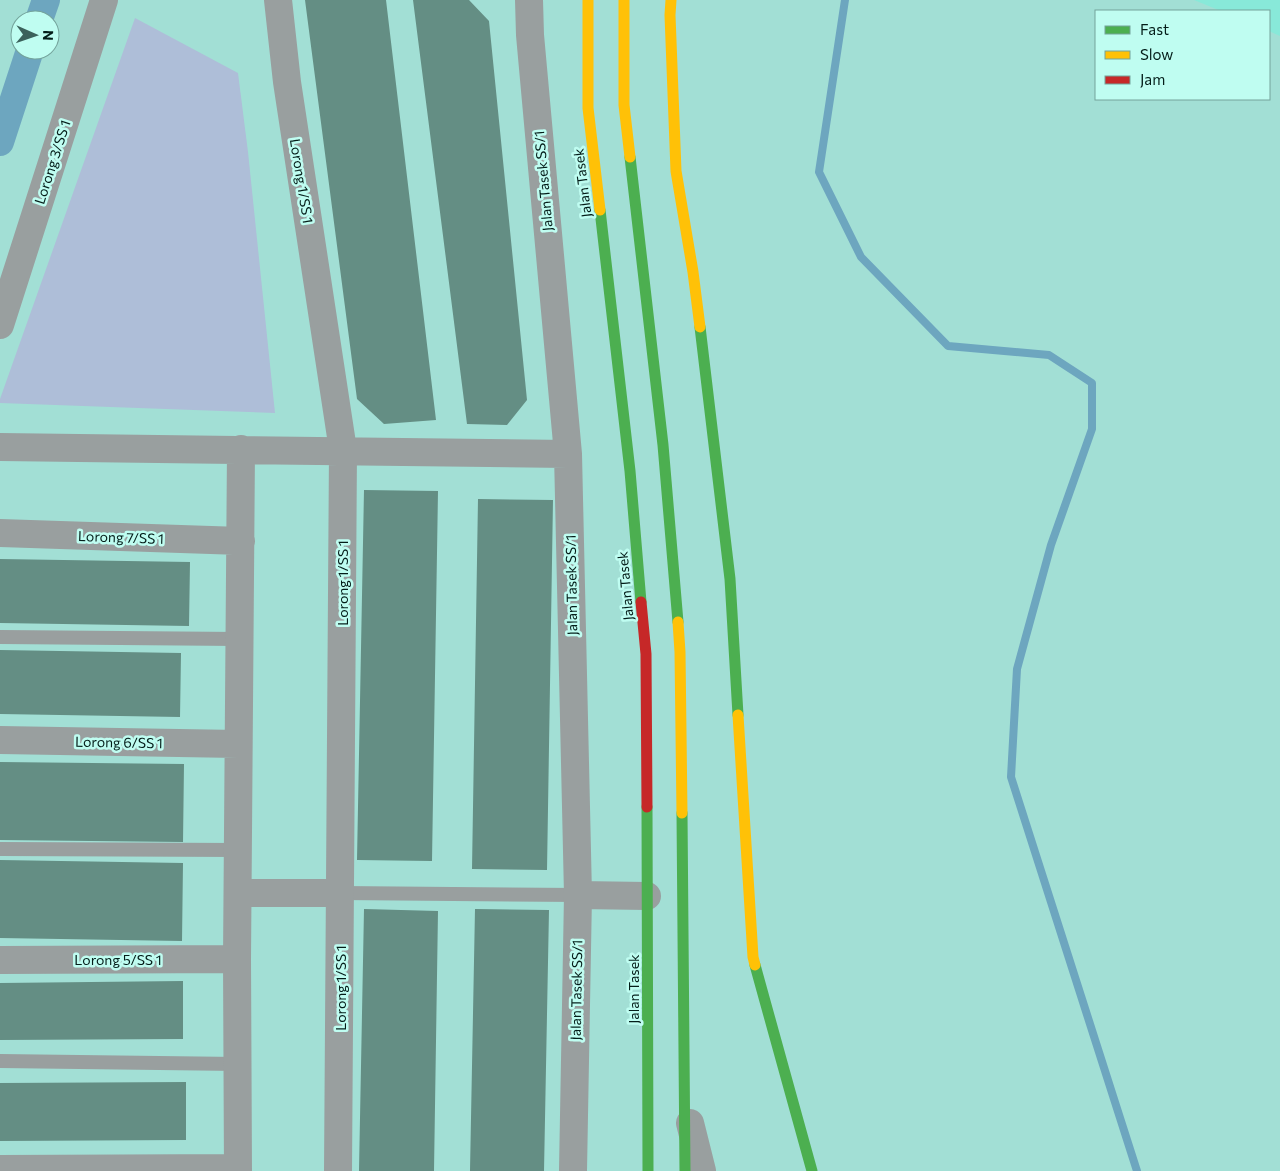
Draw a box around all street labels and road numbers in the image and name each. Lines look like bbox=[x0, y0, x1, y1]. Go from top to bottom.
street label: Lorong 3/SS 1 bbox=[30, 118, 74, 206]
street label: Jalan Tasek SS/1 bbox=[530, 130, 556, 232]
street label: Lorong 1/SS 1 bbox=[287, 137, 317, 225]
street label: Jalan Tasek bbox=[569, 147, 595, 218]
street label: Lorong 7/SS 1 bbox=[78, 527, 164, 547]
street label: Jalan Tasek SS/1 bbox=[562, 534, 580, 636]
street label: Lorong 1/SS 1 bbox=[334, 540, 351, 626]
street label: Jalan Tasek bbox=[613, 550, 636, 621]
street label: Lorong 6/SS 1 bbox=[75, 733, 163, 751]
street label: Jalan Tasek SS/1 bbox=[567, 939, 585, 1041]
street label: Lorong 1/SS 1 bbox=[332, 945, 349, 1031]
street label: Lorong 5/SS 1 bbox=[74, 951, 162, 968]
street label: Jalan Tasek bbox=[625, 954, 642, 1024]

